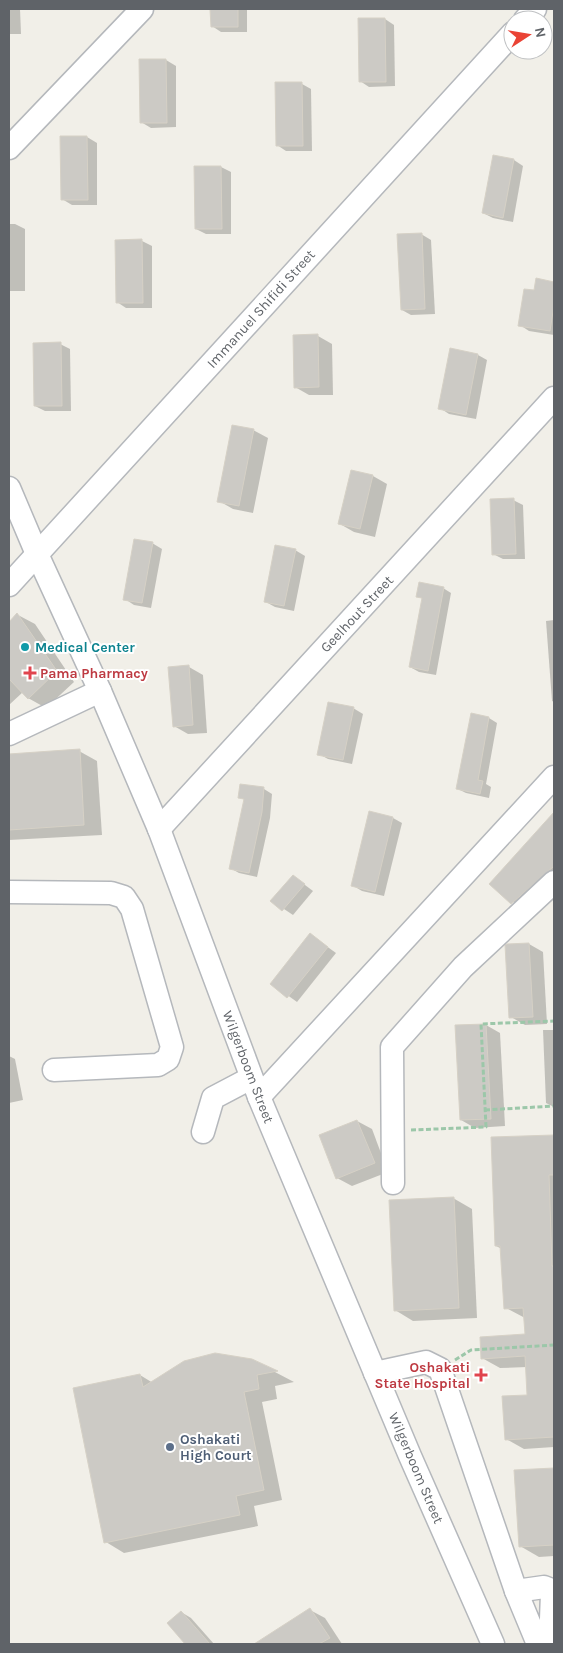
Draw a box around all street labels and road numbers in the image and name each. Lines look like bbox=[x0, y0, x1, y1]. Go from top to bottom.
street label: Immanuel Shifidi Street bbox=[203, 246, 319, 372]
street label: Geelhout Street bbox=[317, 572, 397, 656]
street label: Wilgerboom Street bbox=[219, 1008, 277, 1126]
street label: Wilgerboom Street bbox=[385, 1410, 447, 1526]

